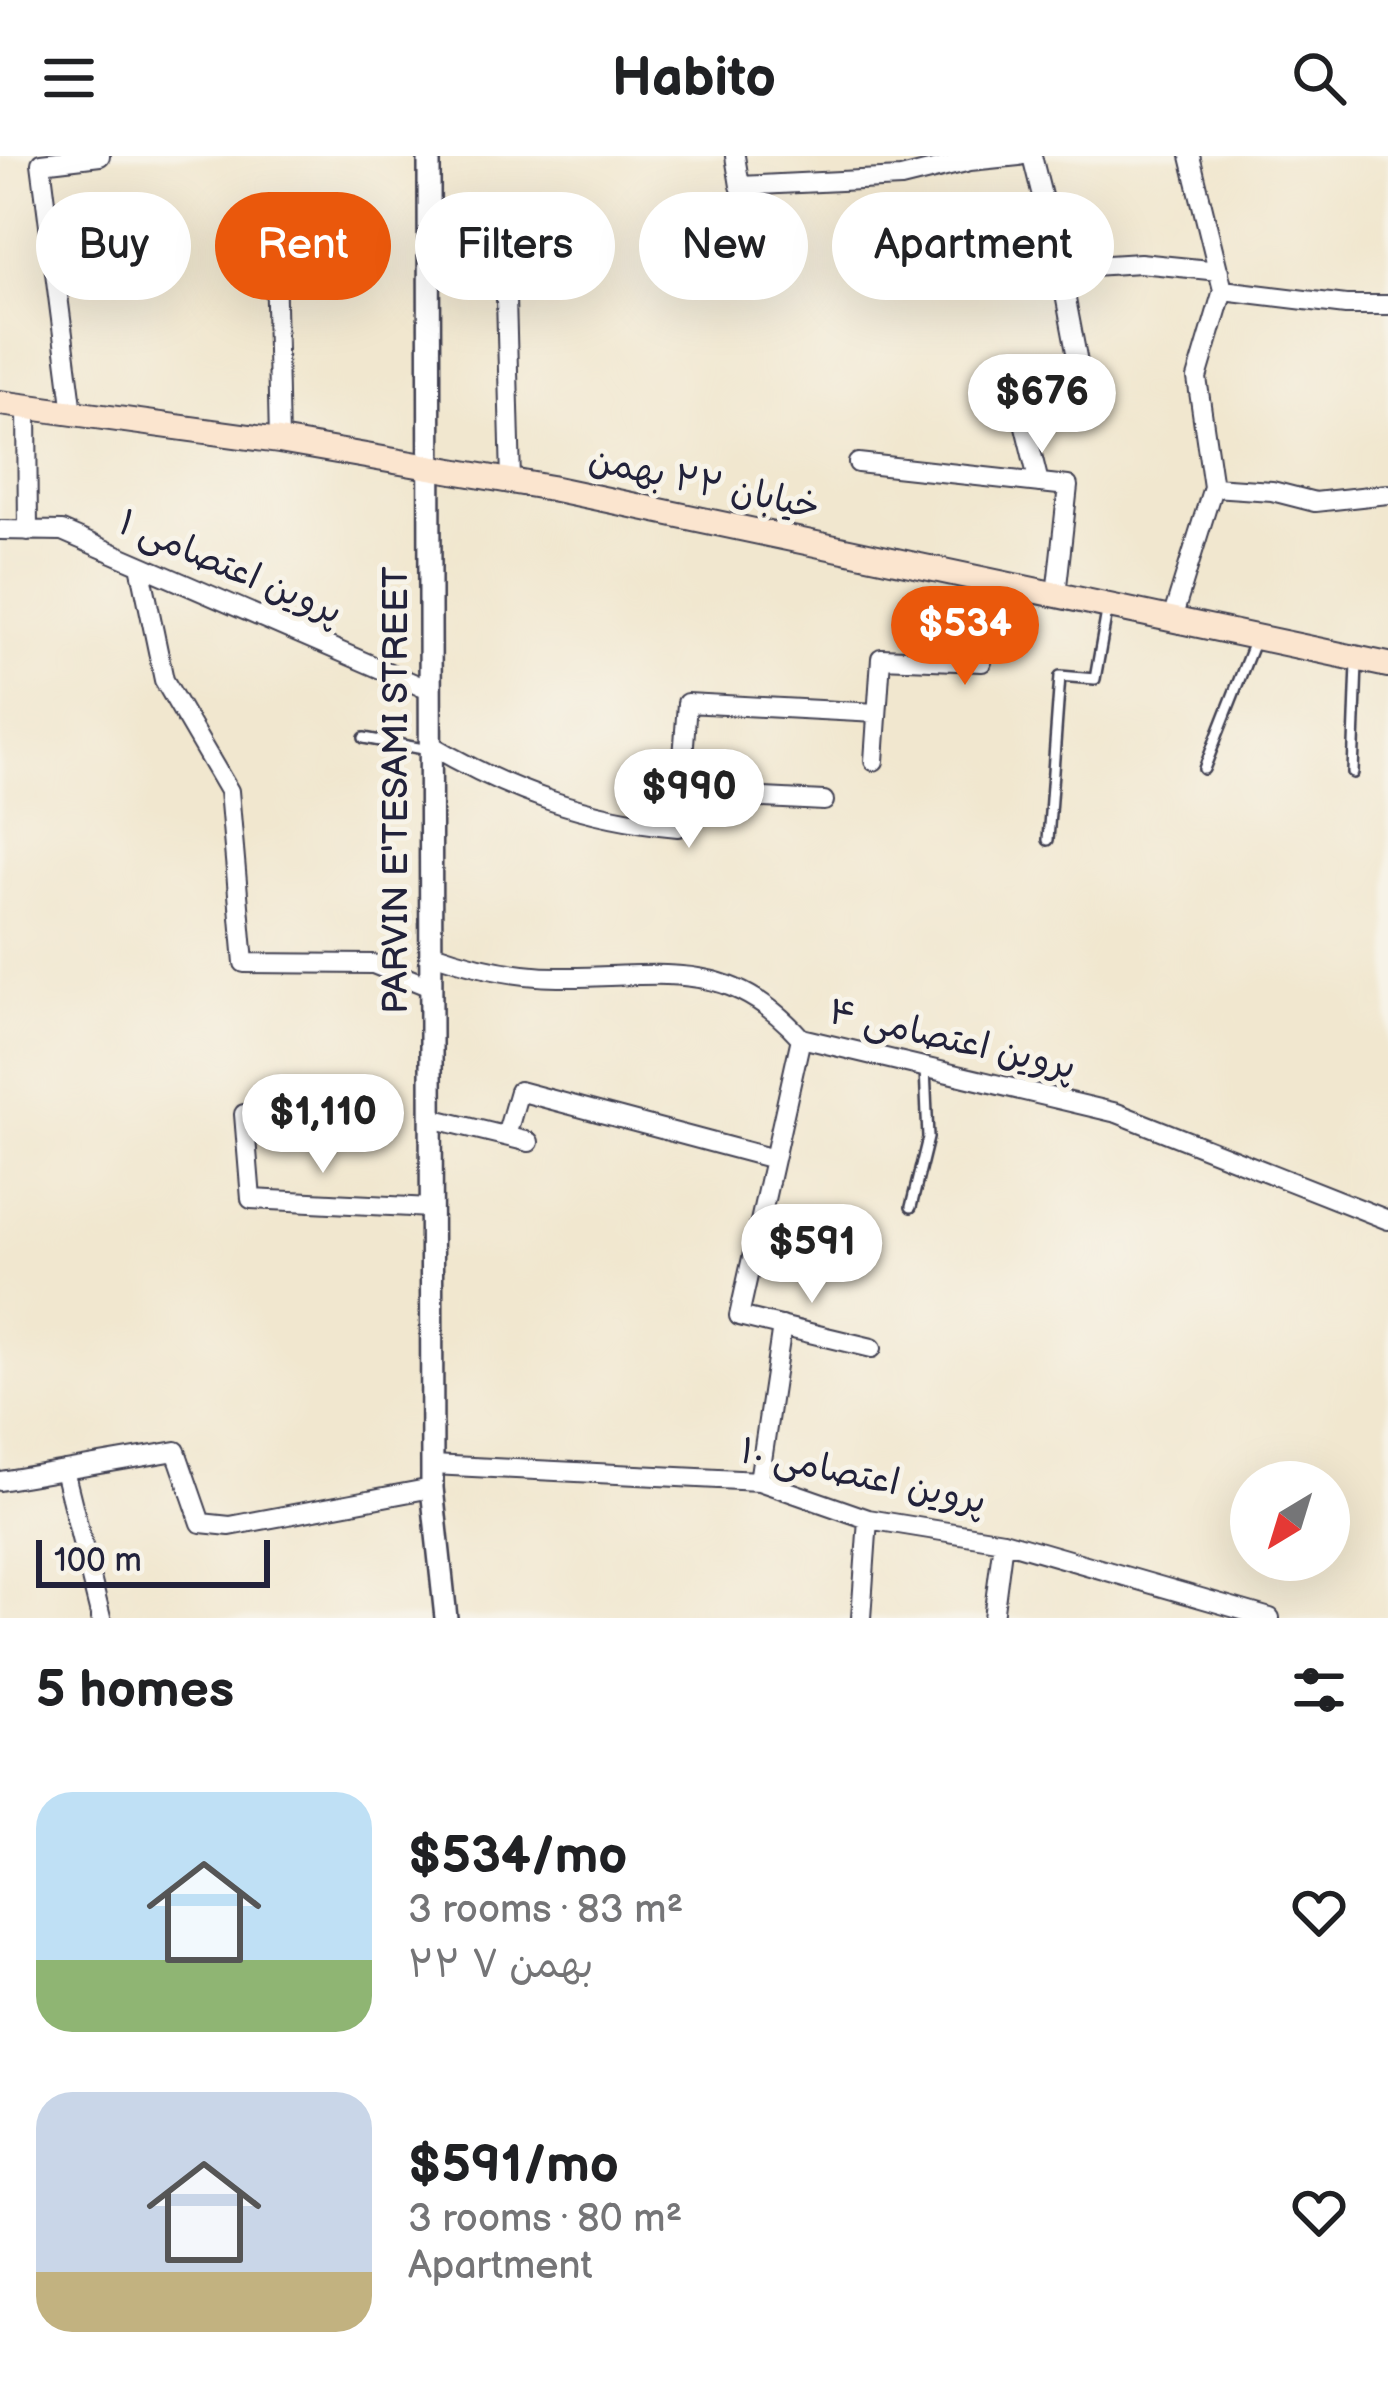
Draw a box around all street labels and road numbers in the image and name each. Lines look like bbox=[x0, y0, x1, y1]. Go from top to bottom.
street label: خیابان ۲۲ بهمن bbox=[585, 439, 823, 529]
street label: پروین اعتصامی ۱ bbox=[112, 502, 348, 634]
street label: PARVIN E'TESAMI STREET bbox=[375, 566, 418, 1014]
street label: پروین اعتصامی ۴ bbox=[824, 991, 1080, 1089]
street label: پروین اعتصامی ۱۰ bbox=[736, 1430, 990, 1524]

